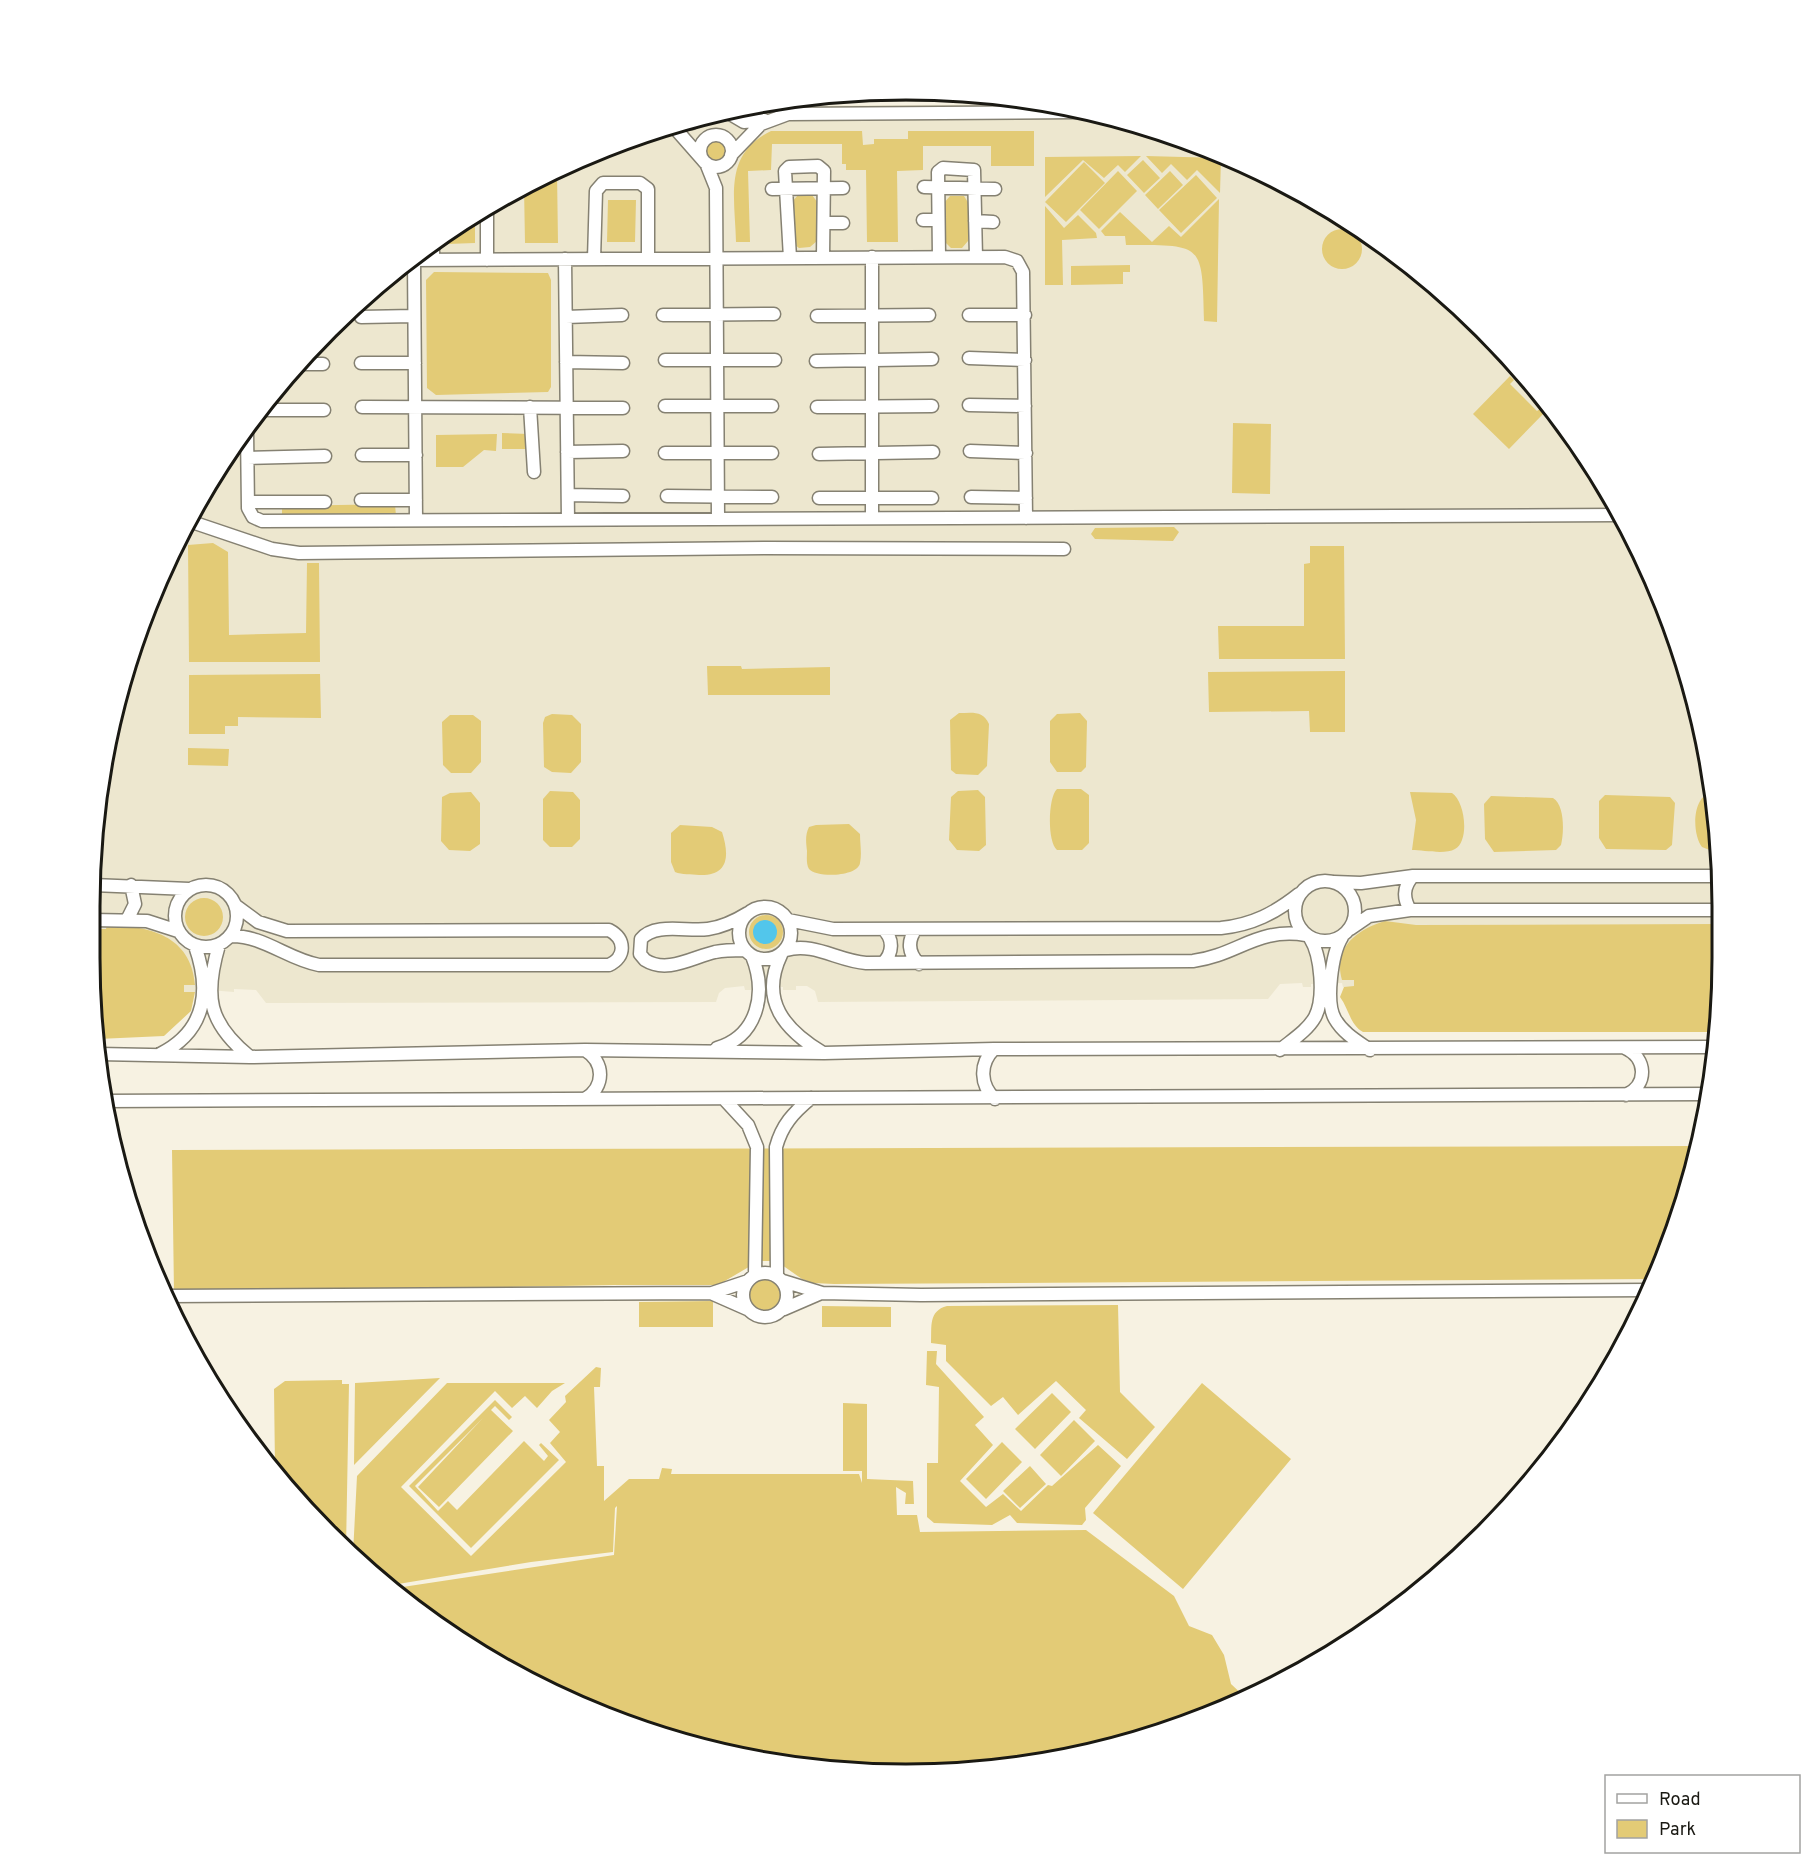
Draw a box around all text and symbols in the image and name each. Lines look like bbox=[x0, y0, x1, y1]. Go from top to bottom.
legend bbox=[1605, 1775, 1800, 1853]
text: Road bbox=[1659, 1789, 1701, 1812]
text: Park bbox=[1659, 1819, 1696, 1842]

